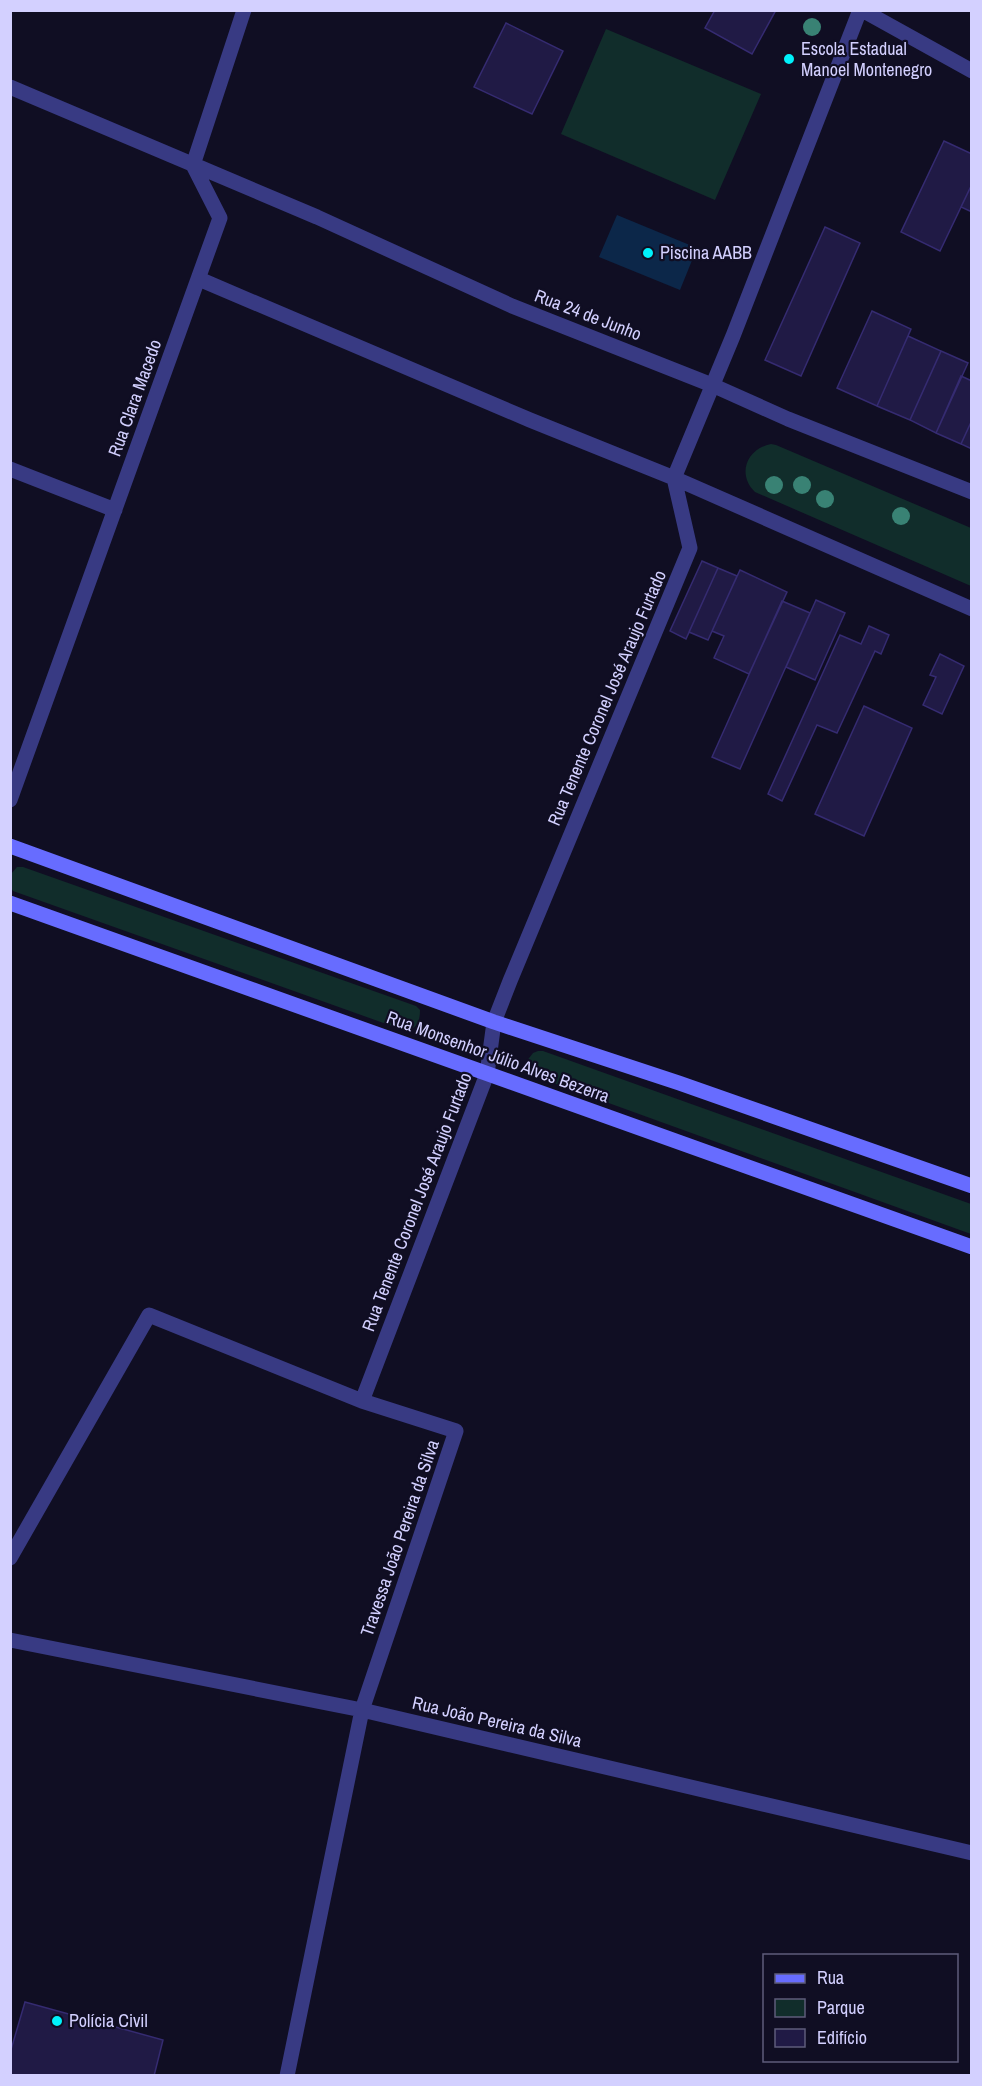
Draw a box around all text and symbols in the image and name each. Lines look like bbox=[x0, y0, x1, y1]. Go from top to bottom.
place label: Escola Estadual Manoel Montenegro bbox=[801, 36, 932, 82]
marker: Escola Estadual Manoel Montenegro bbox=[782, 52, 796, 66]
place label: Piscina AABB bbox=[660, 240, 752, 265]
marker: Piscina AABB bbox=[641, 246, 655, 260]
street label: Rua 24 de Junho bbox=[531, 283, 645, 346]
street label: Rua Clara Macedo bbox=[102, 336, 167, 460]
street label: Rua Tenente Coronel José Araujo Furtado bbox=[541, 566, 672, 829]
street label: Rua Monsenhor Júlio Alves Bezerra bbox=[383, 1005, 613, 1109]
street label: Rua Tenente Coronel José Araujo Furtado bbox=[356, 1069, 478, 1335]
street label: Travessa João Pereira da Silva bbox=[354, 1436, 445, 1639]
street label: Rua João Pereira da Silva bbox=[410, 1690, 584, 1753]
legend bbox=[763, 1954, 958, 2062]
text: Rua bbox=[817, 1965, 844, 1990]
text: Parque bbox=[817, 1995, 865, 2020]
place label: Polícia Civil bbox=[69, 2008, 148, 2033]
marker: Polícia Civil bbox=[50, 2014, 64, 2028]
text: Edifício bbox=[817, 2025, 867, 2050]

